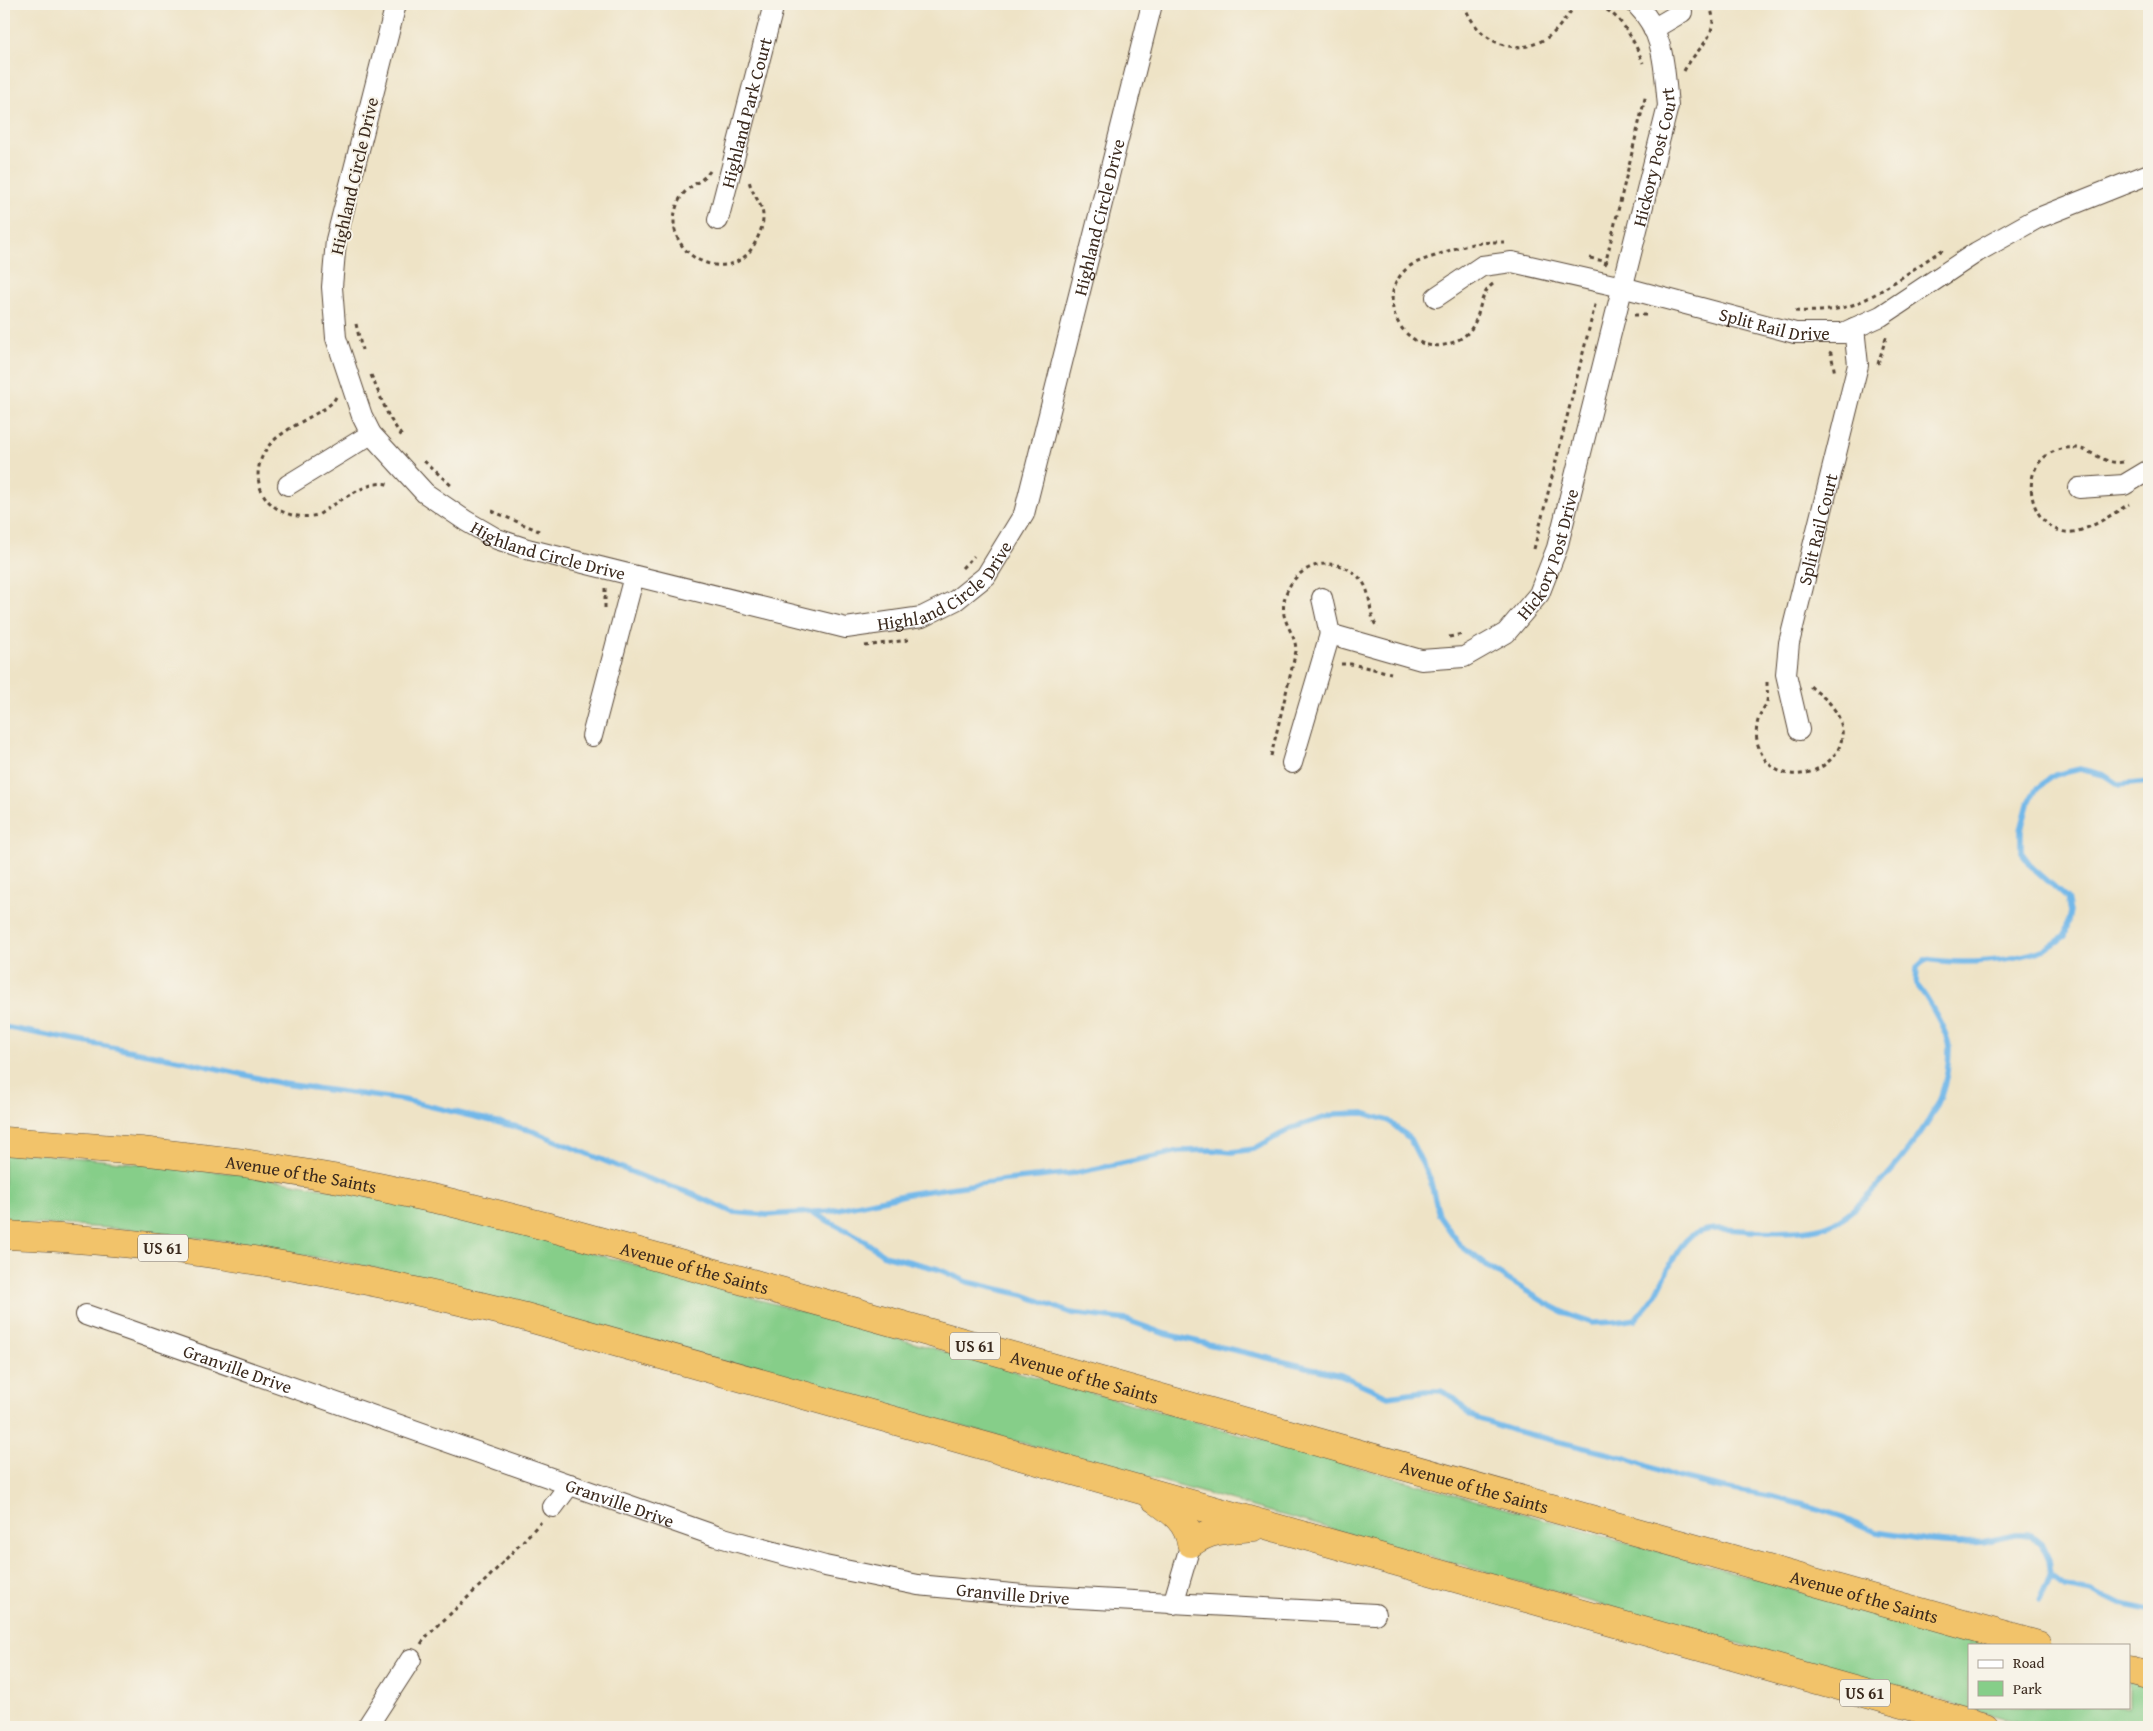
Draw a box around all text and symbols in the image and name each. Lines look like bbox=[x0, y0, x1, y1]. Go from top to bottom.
street label: Highland Park Court bbox=[713, 34, 778, 191]
street label: Hickory Post Court bbox=[1625, 86, 1682, 229]
street label: Highland Circle Drive bbox=[323, 95, 385, 257]
street label: Highland Circle Drive bbox=[1066, 136, 1131, 298]
street label: Split Rail Drive bbox=[1716, 300, 1830, 347]
street label: Split Rail Court bbox=[1790, 470, 1844, 588]
street label: Hickory Post Drive bbox=[1510, 486, 1585, 625]
street label: Highland Circle Drive bbox=[466, 513, 628, 586]
street label: Highland Circle Drive bbox=[875, 535, 1018, 637]
street label: Avenue of the Saints bbox=[224, 1147, 379, 1200]
road number: US 61 bbox=[138, 1234, 188, 1262]
street label: Avenue of the Saints bbox=[617, 1234, 772, 1301]
road number: US 61 bbox=[950, 1332, 1000, 1360]
street label: Granville Drive bbox=[180, 1337, 296, 1400]
street label: Avenue of the Saints bbox=[1007, 1343, 1162, 1410]
street label: Avenue of the Saints bbox=[1397, 1452, 1552, 1520]
street label: Granville Drive bbox=[562, 1471, 678, 1534]
street label: Avenue of the Saints bbox=[1787, 1562, 1942, 1630]
street label: Granville Drive bbox=[955, 1575, 1070, 1611]
legend bbox=[1968, 1644, 2130, 1708]
text: Road bbox=[2013, 1652, 2044, 1673]
text: Park bbox=[2013, 1678, 2042, 1699]
road number: US 61 bbox=[1840, 1680, 1890, 1706]

